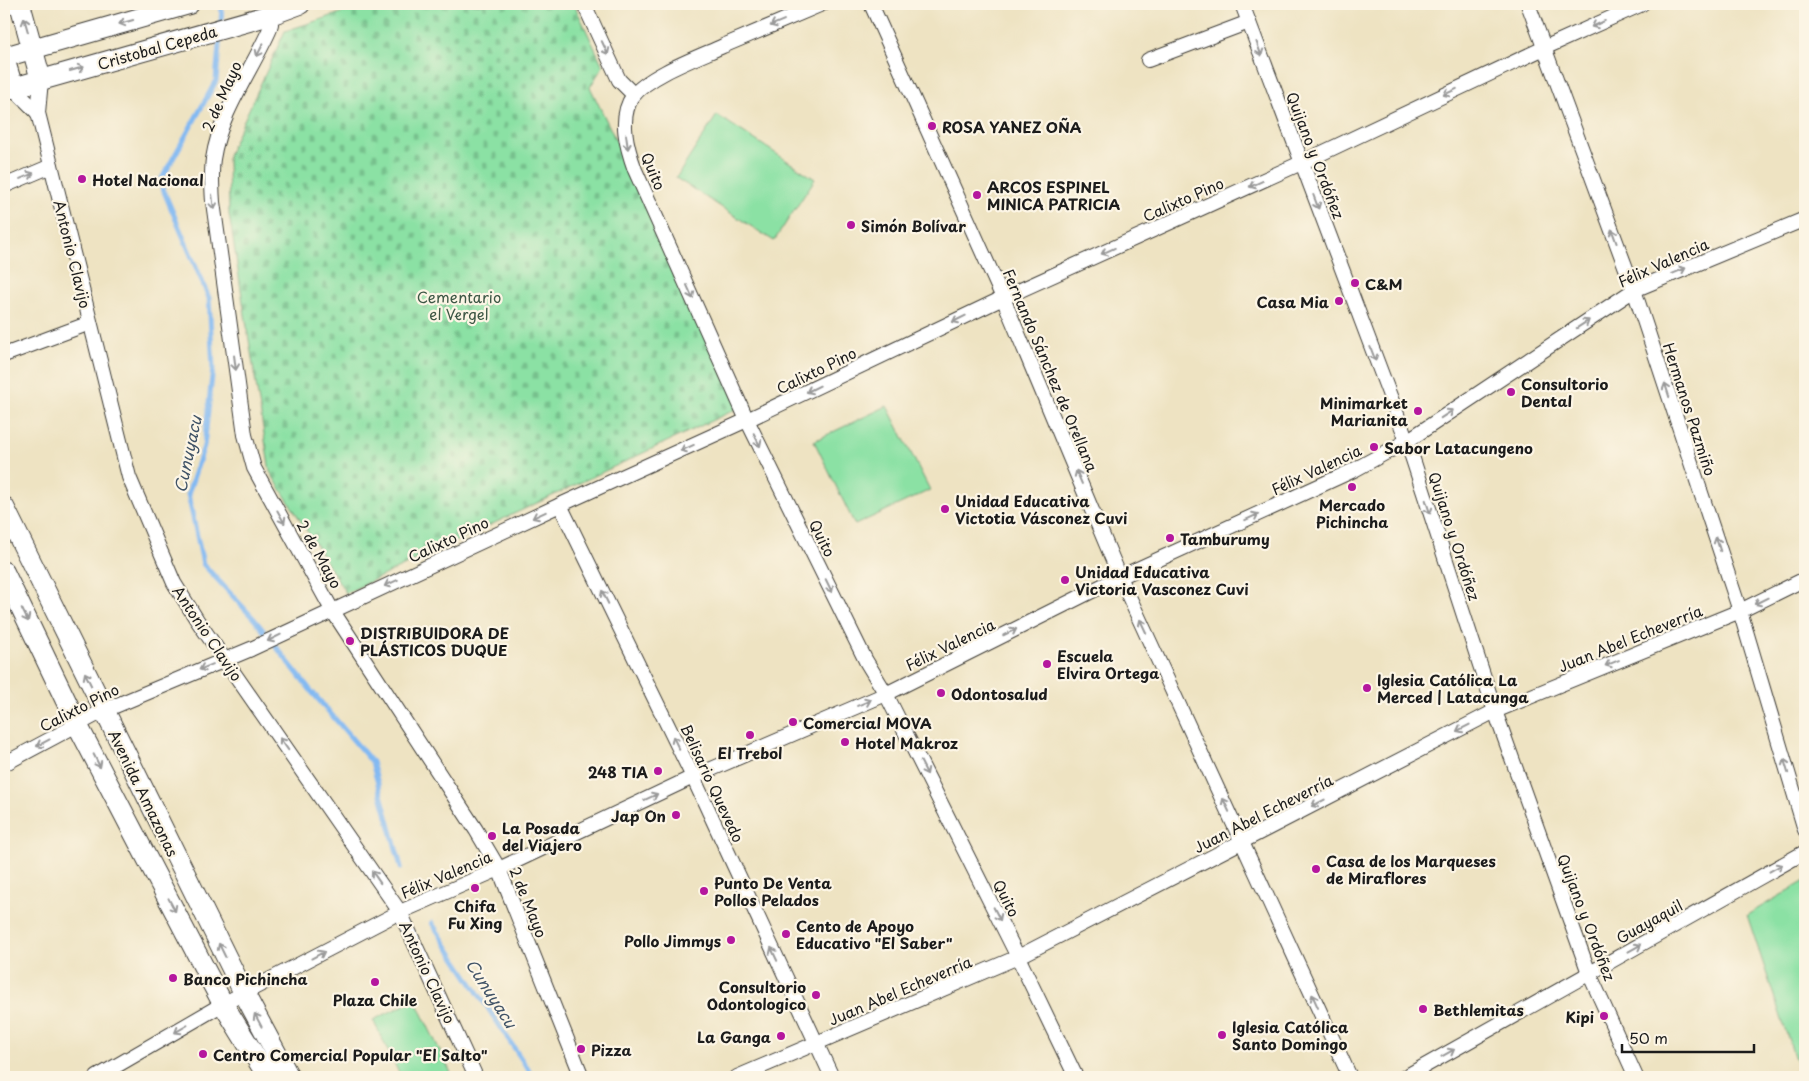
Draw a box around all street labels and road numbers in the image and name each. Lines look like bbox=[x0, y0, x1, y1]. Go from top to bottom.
street label: Cristobal Cepeda bbox=[95, 19, 220, 75]
street label: 2 de Mayo bbox=[195, 57, 247, 135]
street label: Quijano y Ordóñez bbox=[1281, 88, 1351, 222]
street label: Quito bbox=[636, 149, 672, 193]
street label: Calixto Pino bbox=[1139, 171, 1227, 227]
street label: Antonio Clavijo bbox=[48, 197, 98, 311]
street label: Félix Valencia bbox=[1614, 231, 1713, 292]
street label: Fernando Sánchez de Orellana bbox=[998, 265, 1105, 476]
street label: Hermanos Pazmiño bbox=[1658, 339, 1722, 479]
street label: Calixto Pino bbox=[772, 341, 860, 399]
street label: Félix Valencia bbox=[1267, 438, 1366, 500]
street label: Quijano y Ordóñez bbox=[1423, 469, 1487, 603]
street label: Calixto Pino bbox=[404, 510, 492, 568]
street label: Quito bbox=[804, 515, 842, 561]
street label: 2 de Mayo bbox=[292, 516, 348, 592]
street label: Antonio Clavijo bbox=[167, 581, 249, 685]
street label: Juan Abel Echeverría bbox=[1554, 598, 1706, 677]
street label: Félix Valencia bbox=[901, 612, 1000, 676]
street label: Calixto Pino bbox=[35, 677, 123, 737]
street label: Belisario Quevedo bbox=[676, 720, 750, 846]
street label: Avenida Amazonas bbox=[103, 726, 185, 861]
street label: Juan Abel Echeverría bbox=[1189, 768, 1337, 858]
street label: Félix Valencia bbox=[397, 844, 496, 904]
street label: Quijano y Ordóñez bbox=[1552, 850, 1622, 984]
street label: 2 de Mayo bbox=[504, 863, 554, 941]
street label: Quito bbox=[988, 875, 1026, 921]
street label: Guayaquil bbox=[1611, 893, 1687, 949]
street label: Antonio Clavijo bbox=[394, 917, 462, 1027]
street label: Juan Abel Echeverría bbox=[825, 949, 976, 1031]

